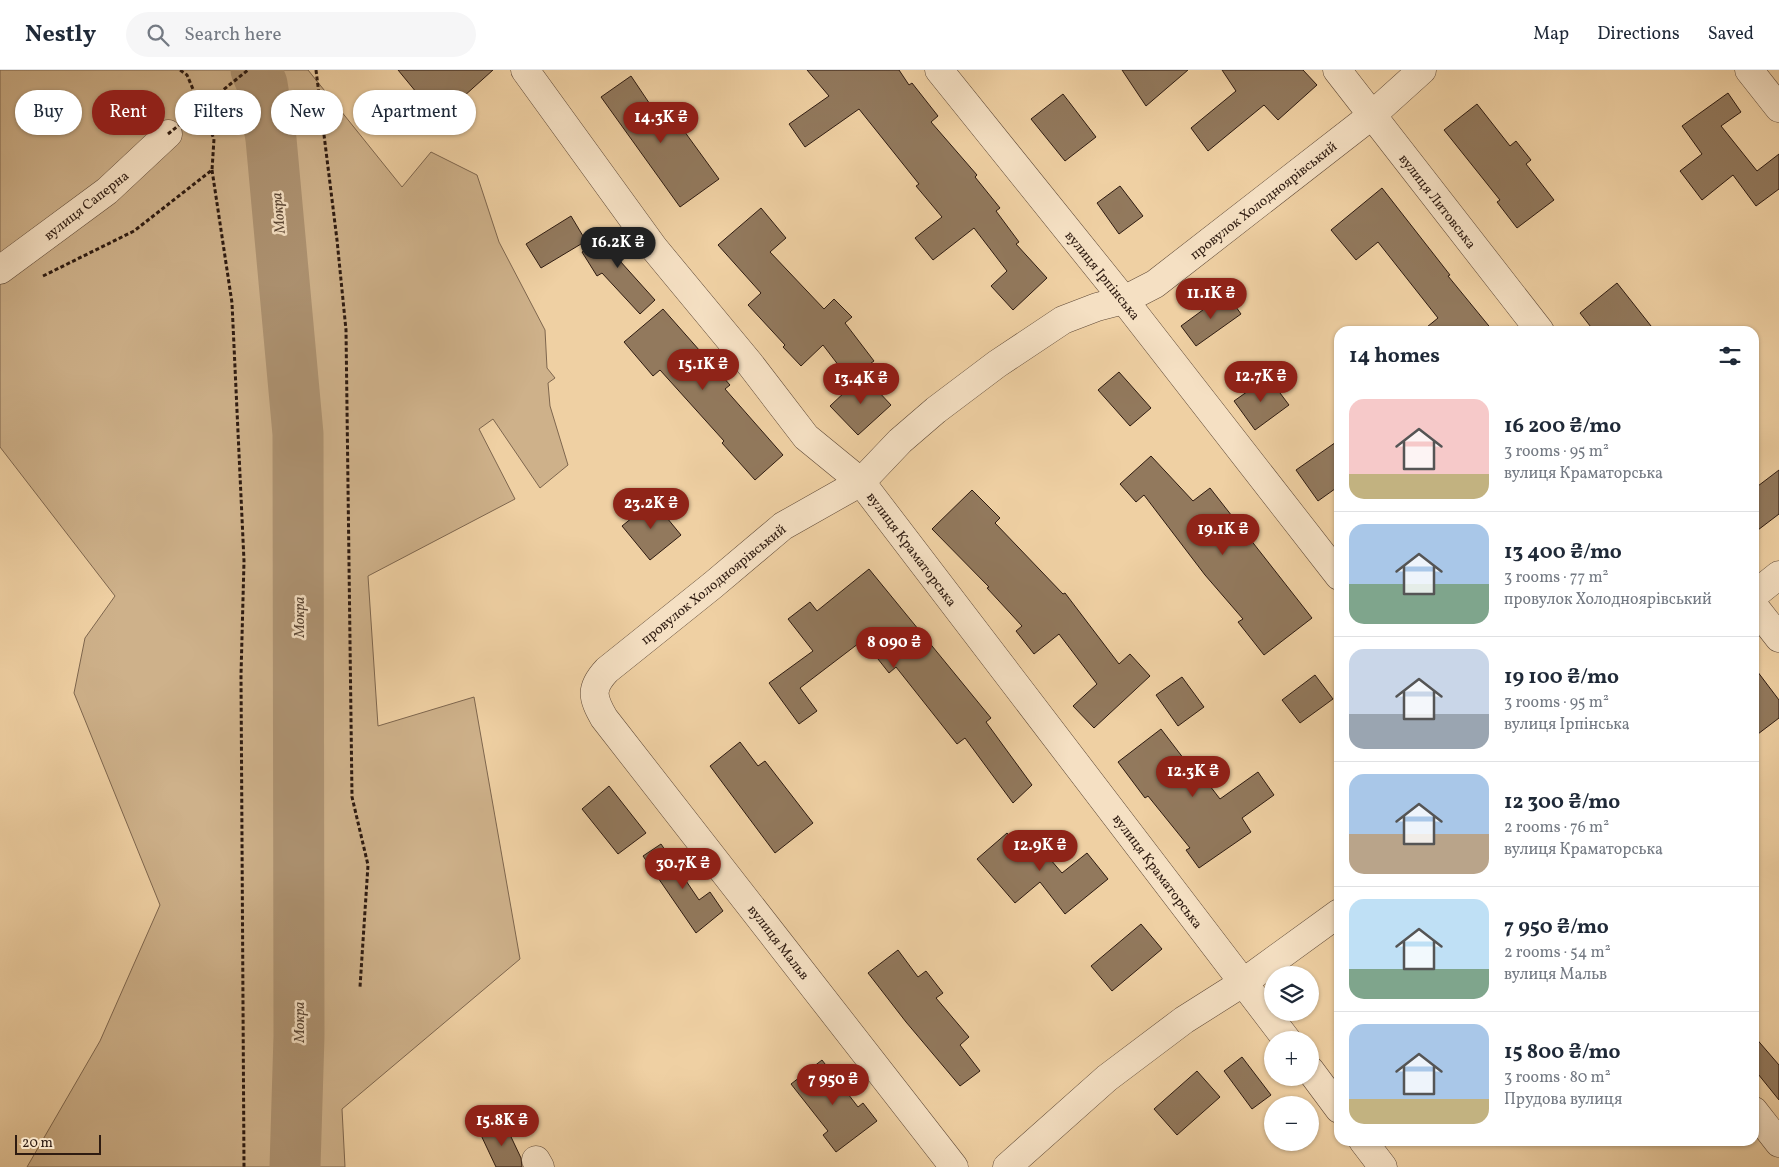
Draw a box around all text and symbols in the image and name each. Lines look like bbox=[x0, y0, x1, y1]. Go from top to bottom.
search box bbox=[126, 12, 476, 57]
text: Nestly bbox=[25, 18, 96, 52]
icon: search bbox=[144, 21, 172, 49]
text: Search here bbox=[184, 22, 282, 48]
text: Map bbox=[1533, 22, 1569, 47]
text: Directions bbox=[1597, 22, 1680, 47]
text: Saved bbox=[1708, 22, 1754, 47]
chip: Buy bbox=[15, 90, 82, 135]
chip: Rent bbox=[92, 90, 165, 135]
chip: Filters bbox=[175, 90, 261, 135]
chip: New bbox=[271, 90, 343, 135]
chip: Apartment bbox=[353, 90, 476, 135]
pin: 14.3K ₴ bbox=[615, 102, 707, 144]
text: 14.3K ₴ bbox=[634, 107, 688, 129]
street label: провулок Холодноярівський bbox=[1186, 137, 1342, 265]
street label: вулиця Литовська bbox=[1394, 151, 1480, 253]
street label: вулиця Саперна bbox=[40, 167, 133, 245]
water label: Мокра bbox=[267, 192, 292, 235]
pin: 16.2K ₴ bbox=[572, 226, 664, 269]
street label: вулиця Ірпінська bbox=[1060, 227, 1144, 325]
text: 16.2K ₴ bbox=[592, 232, 644, 254]
pin: 11.1K ₴ bbox=[1165, 278, 1257, 320]
text: 11.1K ₴ bbox=[1187, 283, 1235, 305]
text: 14 homes bbox=[1349, 342, 1440, 371]
icon: filters bbox=[1716, 342, 1744, 370]
pin: 15.1K ₴ bbox=[657, 348, 749, 391]
text: 15.1K ₴ bbox=[678, 354, 728, 376]
pin: 12.7K ₴ bbox=[1215, 360, 1307, 403]
pin: 13.4K ₴ bbox=[815, 362, 907, 405]
text: 12.7K ₴ bbox=[1235, 366, 1287, 388]
text: 13.4K ₴ bbox=[834, 368, 888, 390]
text: 16 200 ₴/mo bbox=[1504, 412, 1621, 441]
icon: home bbox=[1389, 419, 1449, 479]
text: 3 rooms · 95 m² bbox=[1504, 441, 1609, 463]
text: вулиця Краматорська bbox=[1504, 463, 1663, 485]
pin: 23.2K ₴ bbox=[605, 488, 697, 530]
street label: вулиця Краматорська bbox=[861, 489, 960, 611]
text: 23.2K ₴ bbox=[624, 493, 678, 515]
pin: 19.1K ₴ bbox=[1177, 514, 1269, 556]
text: 19.1K ₴ bbox=[1197, 519, 1249, 541]
street label: провулок Холодноярівський bbox=[637, 520, 791, 650]
text: 13 400 ₴/mo bbox=[1504, 538, 1622, 567]
icon: home bbox=[1389, 544, 1449, 604]
text: 3 rooms · 77 m² bbox=[1504, 567, 1608, 589]
text: провулок Холодноярівський bbox=[1504, 589, 1712, 611]
water label: Мокра bbox=[290, 597, 311, 638]
pin: 8 090 ₴ bbox=[848, 626, 940, 669]
text: 8 090 ₴ bbox=[867, 632, 921, 654]
text: 19 100 ₴/mo bbox=[1504, 663, 1619, 692]
icon: home bbox=[1389, 669, 1449, 729]
text: 3 rooms · 95 m² bbox=[1504, 692, 1609, 714]
text: вулиця Ірпінська bbox=[1504, 714, 1630, 736]
pin: 12.3K ₴ bbox=[1147, 756, 1239, 798]
text: 12.3K ₴ bbox=[1167, 761, 1219, 783]
text: 12 300 ₴/mo bbox=[1504, 788, 1620, 817]
icon: home bbox=[1389, 794, 1449, 854]
street label: вулиця Краматорська bbox=[1107, 811, 1206, 933]
text: 2 rooms · 76 m² bbox=[1504, 817, 1609, 839]
pin: 12.9K ₴ bbox=[994, 830, 1086, 872]
text: 12.9K ₴ bbox=[1014, 835, 1066, 857]
text: вулиця Краматорська bbox=[1504, 839, 1663, 861]
pin: 30.7K ₴ bbox=[637, 848, 729, 890]
text: 30.7K ₴ bbox=[656, 853, 710, 875]
street label: вулиця Мальв bbox=[743, 902, 813, 984]
text: 7 950 ₴/mo bbox=[1504, 913, 1609, 942]
icon: home bbox=[1389, 919, 1449, 979]
text: 2 rooms · 54 m² bbox=[1504, 942, 1611, 964]
text: вулиця Мальв bbox=[1504, 964, 1607, 986]
map controls bbox=[1264, 966, 1319, 1151]
button: layers bbox=[1264, 966, 1319, 1021]
water label: Мокра bbox=[290, 1002, 311, 1043]
button: + bbox=[1264, 1031, 1319, 1086]
text: 15 800 ₴/mo bbox=[1504, 1038, 1620, 1067]
icon: home bbox=[1389, 1044, 1449, 1104]
pin: 7 950 ₴ bbox=[787, 1064, 879, 1106]
text: 3 rooms · 80 m² bbox=[1504, 1067, 1611, 1089]
text: 7 950 ₴ bbox=[808, 1069, 858, 1091]
text: Прудова вулиця bbox=[1504, 1089, 1622, 1111]
button: − bbox=[1264, 1096, 1319, 1151]
pin: 15.8K ₴ bbox=[456, 1104, 548, 1147]
text: 15.8K ₴ bbox=[476, 1110, 528, 1132]
scale bar bbox=[15, 1132, 101, 1155]
text: 20 m bbox=[22, 1134, 53, 1153]

